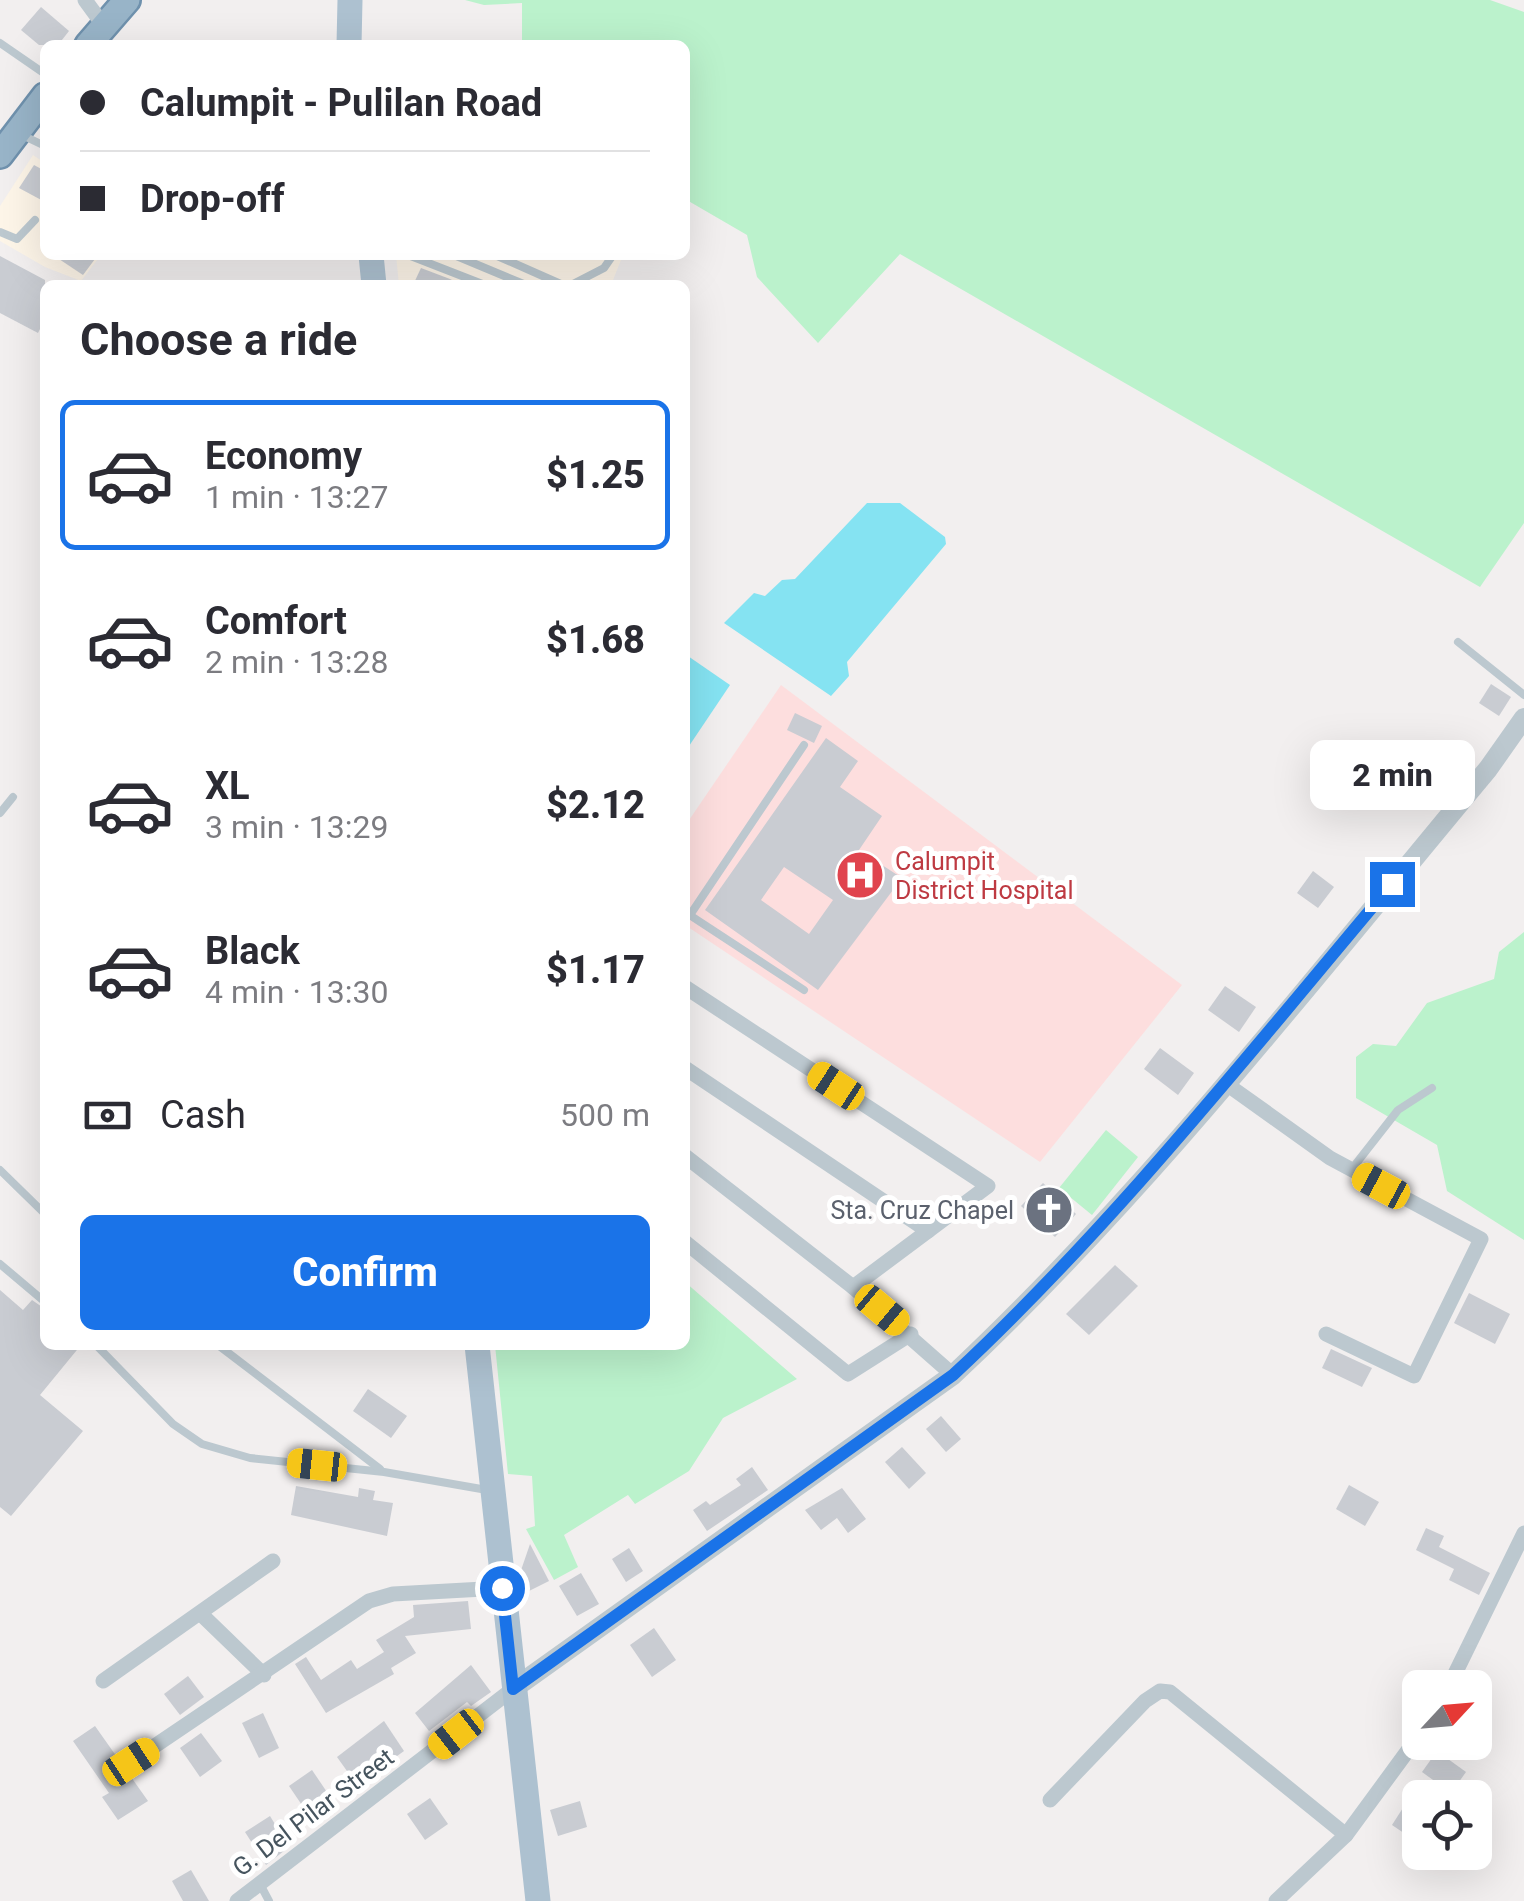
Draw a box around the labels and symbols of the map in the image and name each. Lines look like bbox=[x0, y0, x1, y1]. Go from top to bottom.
callout: 2 min bbox=[1310, 739, 1474, 809]
place label: Calumpit District Hospital bbox=[895, 847, 1074, 905]
hospital icon: Calumpit District Hospital bbox=[834, 849, 886, 901]
route end bbox=[1370, 862, 1415, 907]
car bbox=[803, 1057, 869, 1115]
car bbox=[1347, 1159, 1415, 1213]
church icon: Sta. Cruz Chapel bbox=[1023, 1184, 1075, 1236]
place label: Sta. Cruz Chapel bbox=[830, 1196, 1014, 1225]
car bbox=[849, 1279, 915, 1341]
car bbox=[286, 1447, 348, 1483]
route start bbox=[480, 1566, 525, 1611]
north arrow bbox=[1402, 1670, 1492, 1760]
car bbox=[423, 1704, 489, 1764]
car bbox=[98, 1733, 164, 1791]
street label: G. Del Pilar Street bbox=[227, 1742, 399, 1882]

